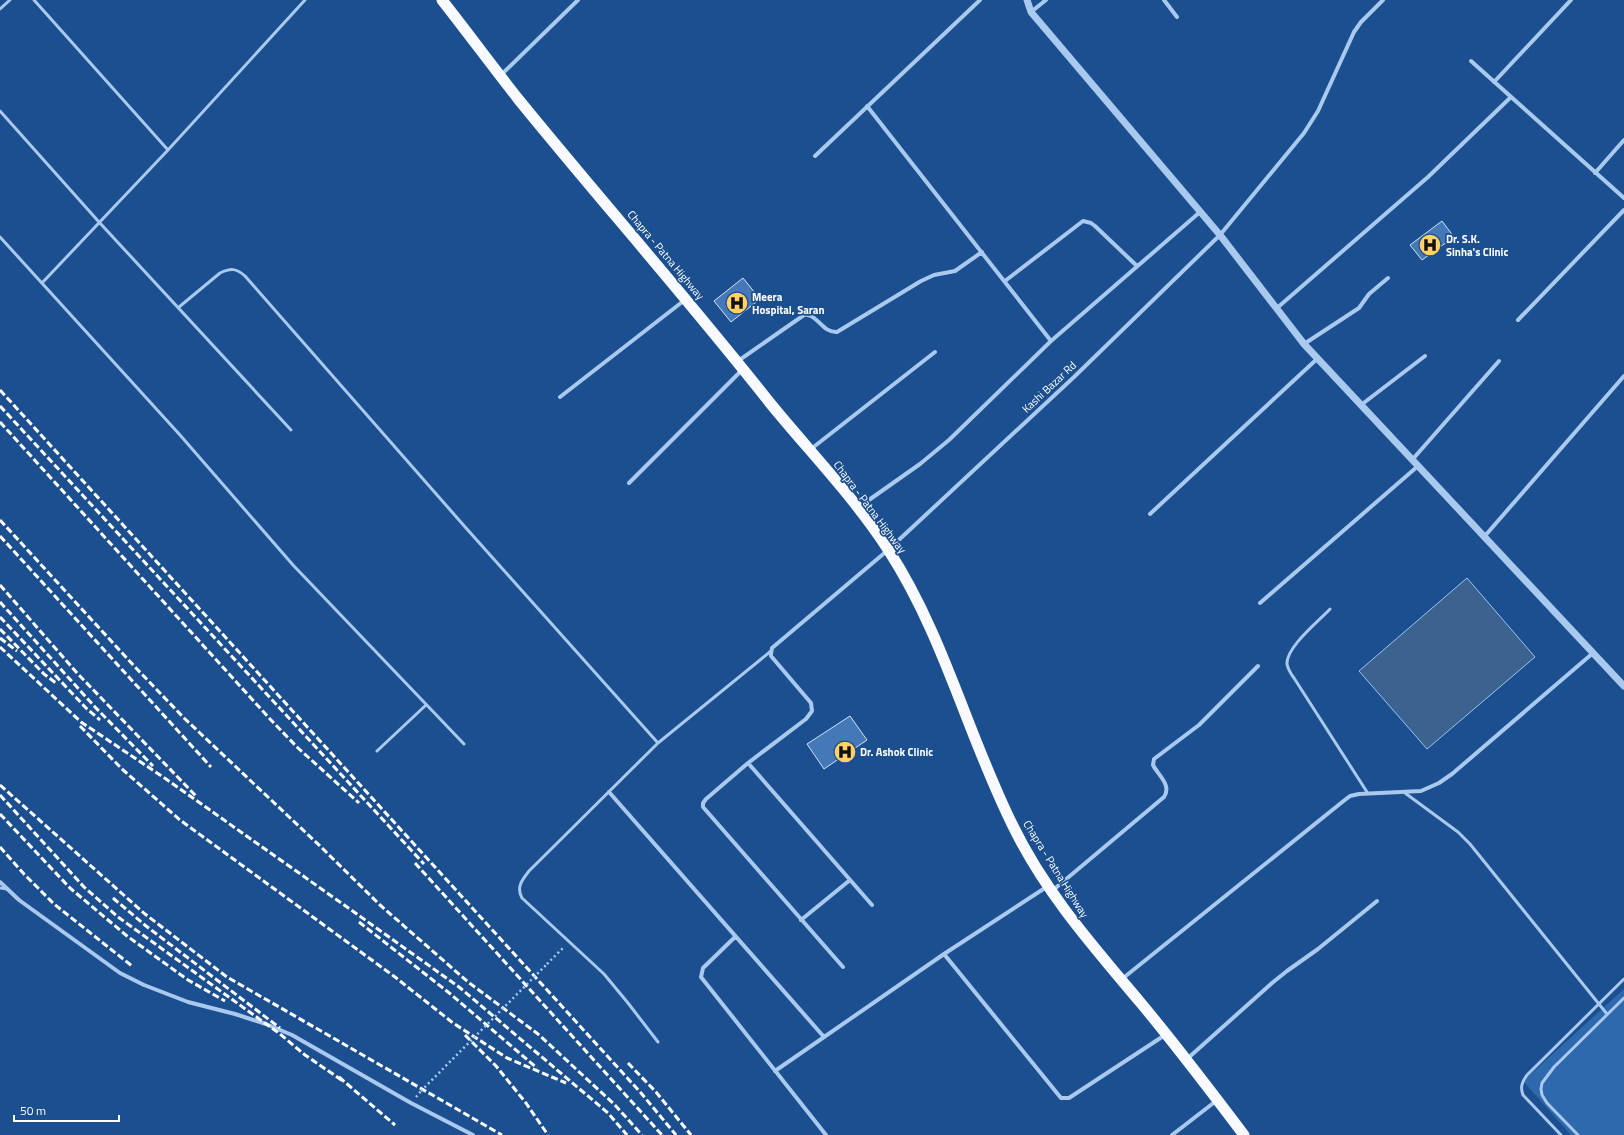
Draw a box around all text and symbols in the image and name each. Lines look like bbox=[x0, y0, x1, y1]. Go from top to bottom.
street label: Chapra - Patna Highway bbox=[624, 207, 709, 304]
place label: Dr. S.K. Sinha's Clinic bbox=[1446, 231, 1508, 260]
hospital icon: Dr. S.K. Sinha's Clinic bbox=[1417, 232, 1443, 258]
place label: Meera Hospital, Saran bbox=[752, 289, 825, 318]
hospital icon: Meera Hospital, Saran bbox=[724, 290, 750, 316]
street label: Kashi Bazar Rd bbox=[1018, 357, 1080, 416]
street label: Chapra - Patna Highway bbox=[830, 457, 911, 557]
hospital icon: Dr. Ashok Clinic bbox=[832, 739, 858, 765]
place label: Dr. Ashok Clinic bbox=[860, 744, 933, 760]
street label: Chapra - Patna Highway bbox=[1019, 817, 1093, 921]
scale bar bbox=[14, 1097, 119, 1123]
text: 50 m bbox=[20, 1101, 46, 1120]

